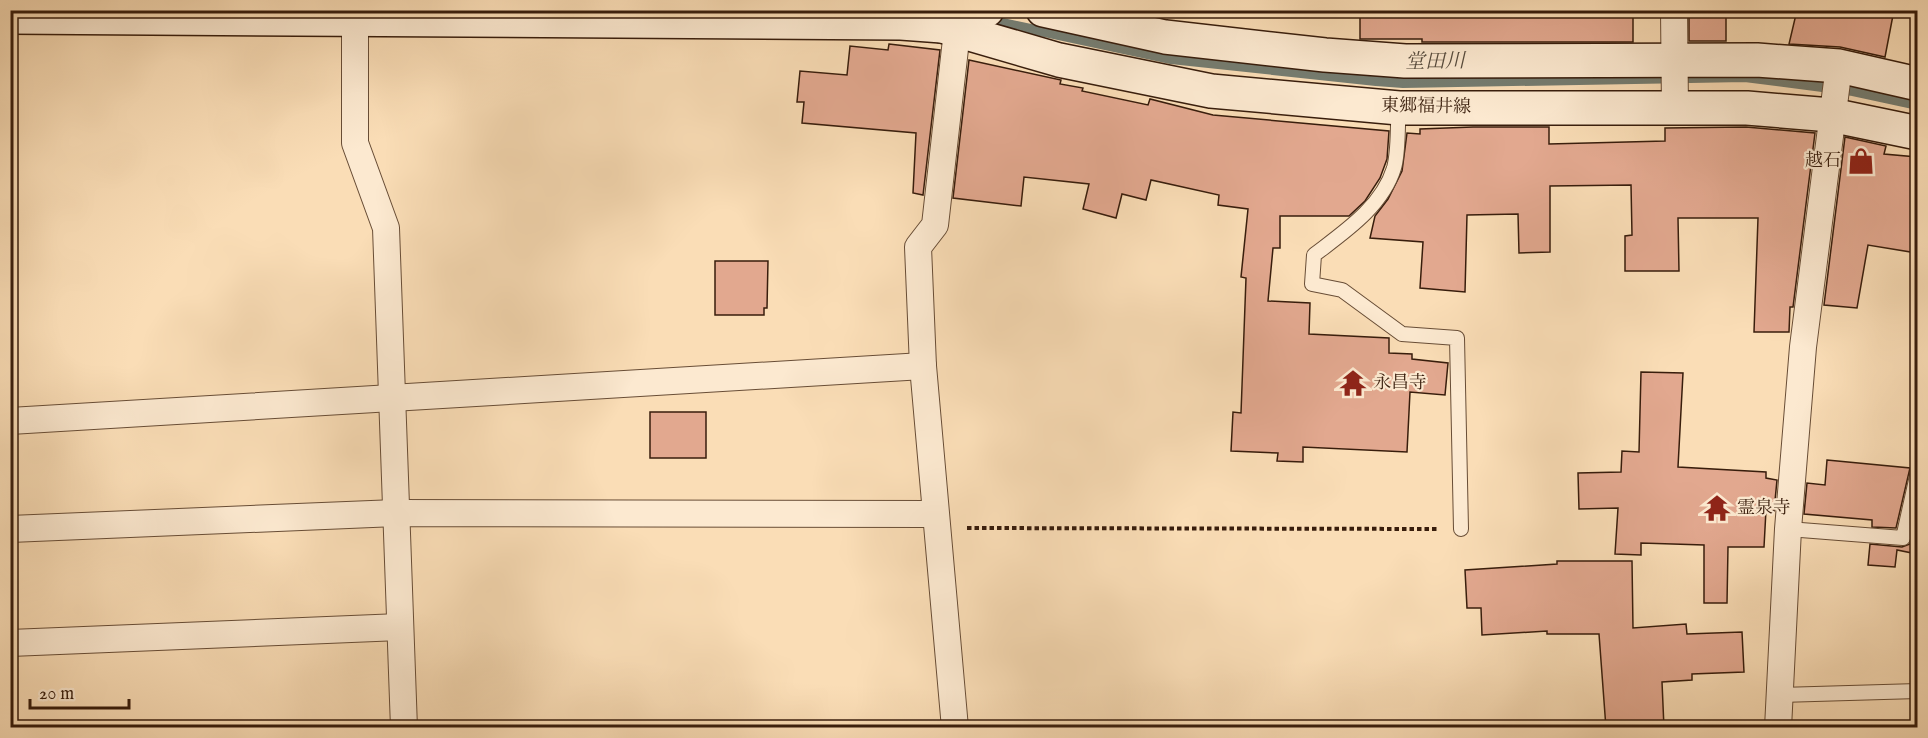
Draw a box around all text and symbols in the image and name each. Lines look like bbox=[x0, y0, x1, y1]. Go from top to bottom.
water label: 堂田川 bbox=[1405, 49, 1467, 75]
street label: 東郷福井線 bbox=[1381, 95, 1471, 119]
shop icon: 越石 bbox=[1846, 146, 1876, 176]
place label: 越石 bbox=[1805, 150, 1841, 173]
temple icon: 永昌寺 bbox=[1338, 368, 1368, 398]
place label: 永昌寺 bbox=[1373, 372, 1427, 395]
temple icon: 霊泉寺 bbox=[1702, 493, 1732, 523]
place label: 霊泉寺 bbox=[1737, 497, 1791, 520]
scale bar bbox=[30, 672, 129, 710]
text: 20 m bbox=[39, 683, 74, 706]

